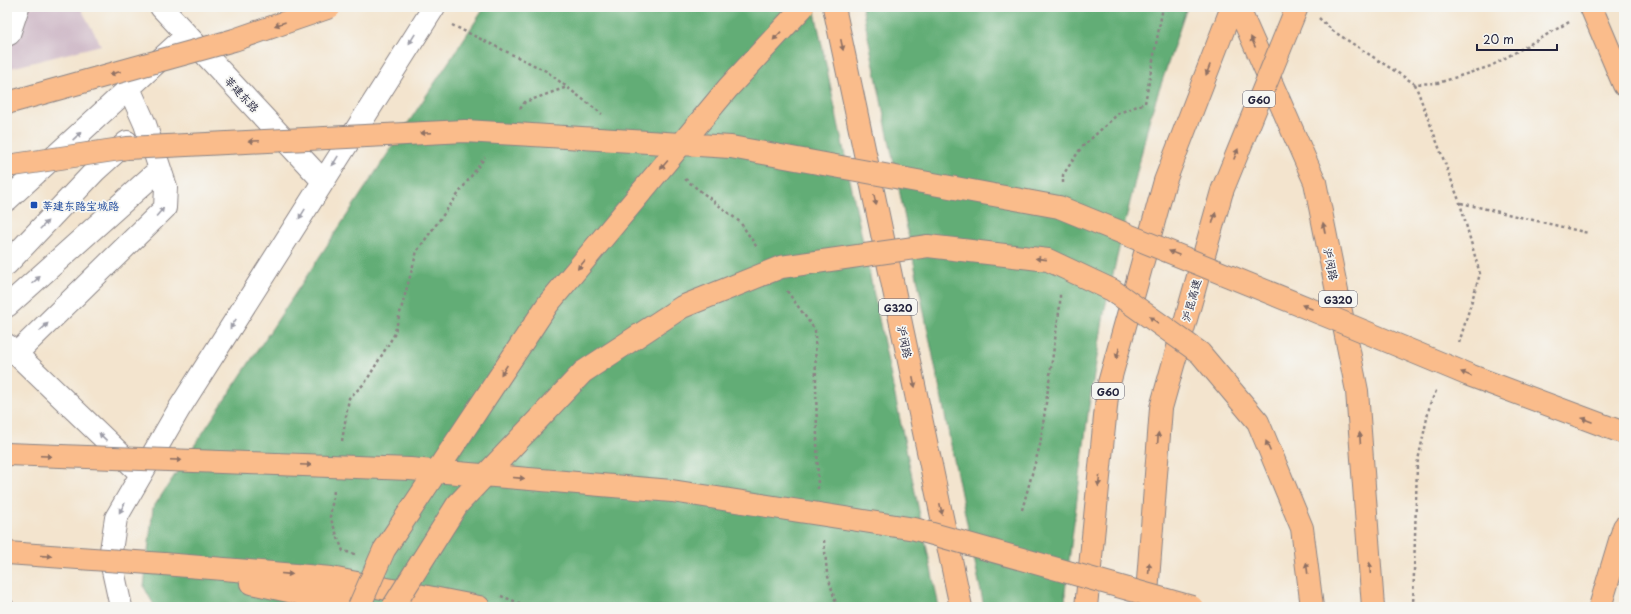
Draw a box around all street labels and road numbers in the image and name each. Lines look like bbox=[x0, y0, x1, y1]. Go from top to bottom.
street label: 莘建东路 bbox=[221, 72, 263, 116]
road number: G60 bbox=[1243, 91, 1275, 107]
street label: 沪闵路 bbox=[1320, 246, 1342, 282]
street label: 沪昆高速 bbox=[1177, 277, 1205, 323]
road number: G320 bbox=[1319, 291, 1357, 307]
road number: G320 bbox=[879, 299, 917, 315]
street label: 沪闵路 bbox=[893, 324, 917, 360]
road number: G60 bbox=[1092, 383, 1124, 399]

